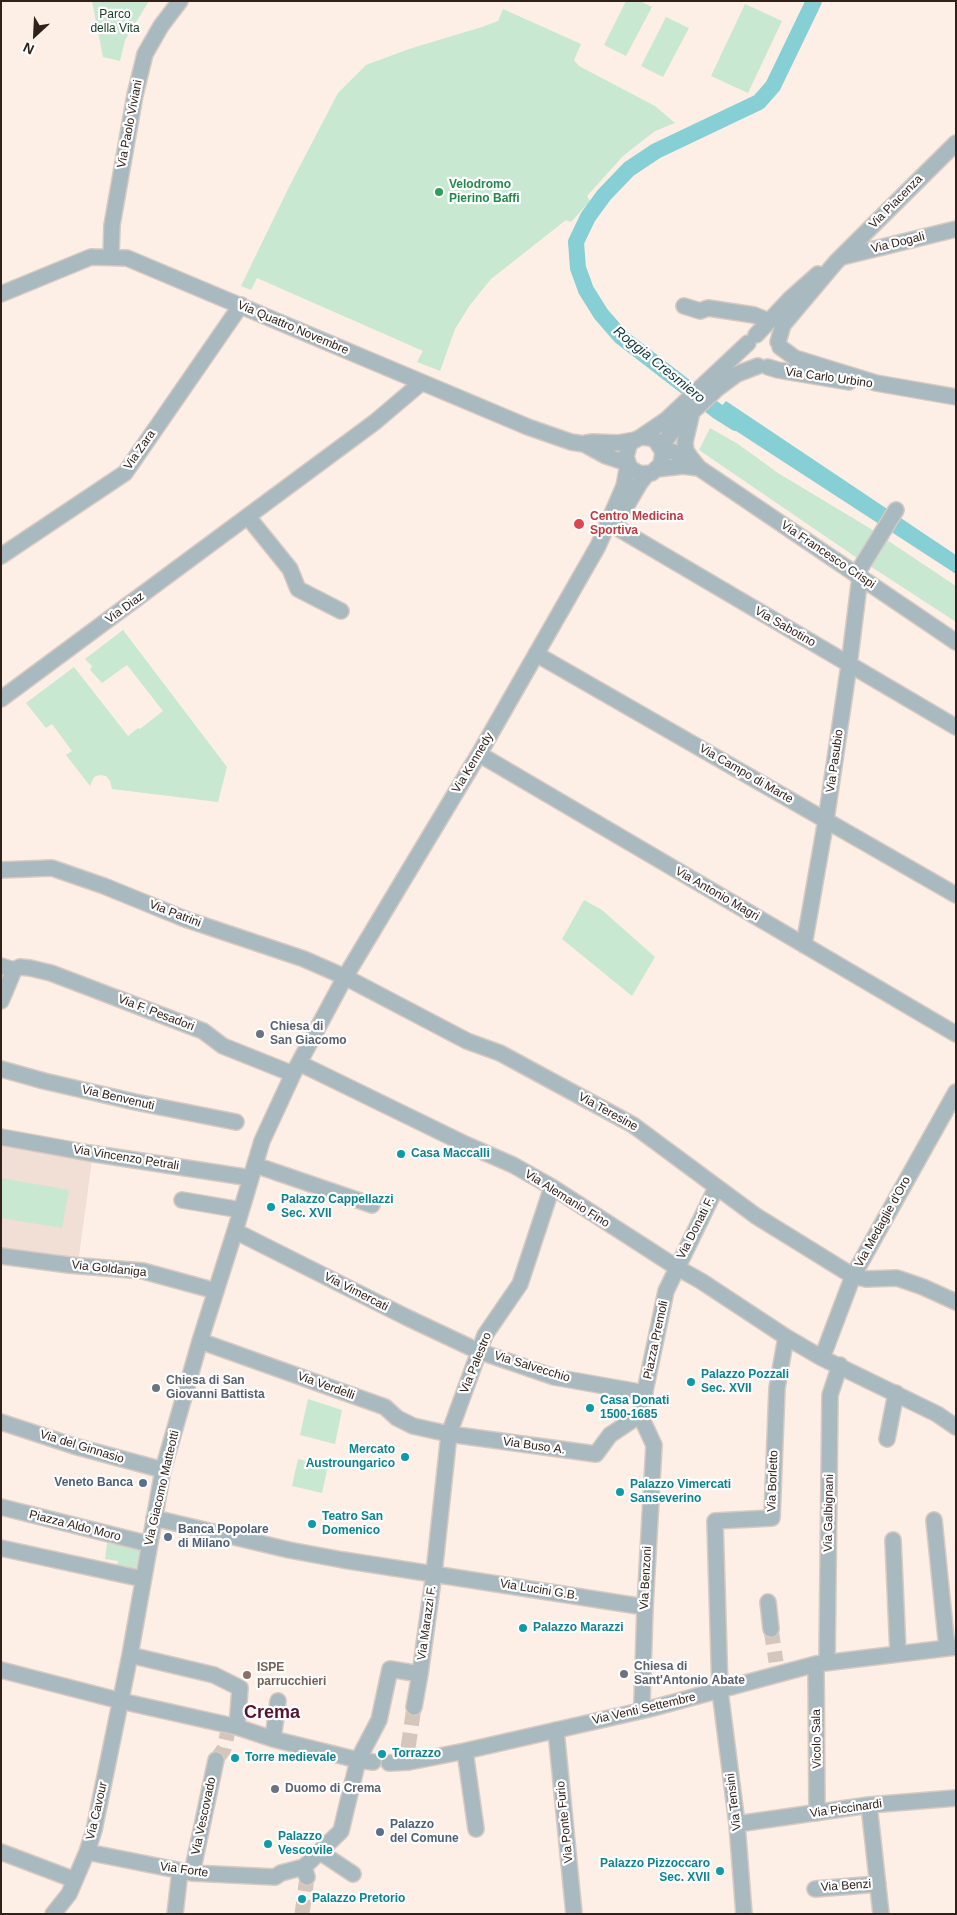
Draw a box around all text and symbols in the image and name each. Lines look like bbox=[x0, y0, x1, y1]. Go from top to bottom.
park label: Parco della Vita bbox=[90, 8, 140, 36]
north arrow bbox=[10, 10, 60, 60]
text: N bbox=[21, 39, 37, 58]
street label: Via Paolo Viviani bbox=[114, 79, 146, 169]
street label: Via Piacenza bbox=[866, 172, 926, 232]
place label: Velodromo Pierino Baffi bbox=[449, 178, 520, 206]
marker: Velodromo Pierino Baffi bbox=[433, 186, 445, 198]
street label: Via Dogali bbox=[870, 229, 926, 257]
street label: Via Quattro Novembre bbox=[235, 298, 351, 358]
water label: Roggia Cresmiero bbox=[610, 323, 708, 407]
street label: Via Carlo Urbino bbox=[785, 365, 873, 391]
street label: Via Zara bbox=[121, 427, 159, 473]
place label: Centro Medicina Sportiva bbox=[590, 510, 683, 538]
marker: Centro Medicina Sportiva bbox=[572, 517, 586, 531]
street label: Via Francesco Crispi bbox=[778, 518, 878, 592]
street label: Via Diaz bbox=[103, 589, 147, 627]
street label: Via Sabotino bbox=[752, 604, 818, 650]
street label: Via Pasubio bbox=[823, 728, 847, 794]
street label: Via Kennedy bbox=[449, 730, 497, 796]
street label: Via Campo di Marte bbox=[697, 741, 795, 807]
street label: Via Antonio Magri bbox=[672, 864, 762, 924]
street label: Via Patrini bbox=[147, 898, 203, 930]
street label: Via F. Pesadori bbox=[116, 992, 196, 1034]
place label: Chiesa di San Giacomo bbox=[270, 1020, 347, 1048]
marker: Chiesa di San Giacomo bbox=[254, 1028, 266, 1040]
street label: Via Benvenuti bbox=[80, 1083, 156, 1113]
street label: Via Teresine bbox=[576, 1090, 640, 1134]
street label: Via Vincenzo Petrali bbox=[72, 1143, 180, 1173]
place label: Casa Maccalli bbox=[411, 1147, 490, 1161]
marker: Casa Maccalli bbox=[395, 1148, 407, 1160]
street label: Via Alemanio Fino bbox=[522, 1167, 612, 1231]
street label: Via Medaglie d'Oro bbox=[852, 1174, 914, 1270]
place label: Palazzo Cappellazzi Sec. XVII bbox=[281, 1193, 394, 1221]
street label: Via Donati F. bbox=[674, 1195, 718, 1261]
marker: Palazzo Cappellazzi Sec. XVII bbox=[265, 1201, 277, 1213]
street label: Via Goldaniga bbox=[71, 1258, 147, 1280]
street label: Via Vimercati bbox=[321, 1270, 391, 1314]
street label: Piazza Premoli bbox=[641, 1299, 671, 1381]
street label: Via Palestro bbox=[457, 1330, 495, 1396]
street label: Via Salvecchio bbox=[492, 1349, 572, 1385]
place label: Palazzo Pozzali Sec. XVII bbox=[701, 1368, 789, 1396]
street label: Via Verdelli bbox=[295, 1369, 357, 1403]
place label: Chiesa di San Giovanni Battista bbox=[166, 1374, 265, 1402]
marker: Palazzo Pozzali Sec. XVII bbox=[685, 1376, 697, 1388]
marker: Chiesa di San Giovanni Battista bbox=[150, 1382, 162, 1394]
place label: Casa Donati 1500-1685 bbox=[600, 1394, 669, 1422]
marker: Casa Donati 1500-1685 bbox=[584, 1402, 596, 1414]
street label: Via del Ginnasio bbox=[38, 1427, 126, 1467]
street label: Via Giacomo Matteotti bbox=[142, 1429, 182, 1547]
street label: Via Buso A. bbox=[502, 1435, 566, 1457]
place label: Mercato Austroungarico bbox=[306, 1443, 395, 1471]
street label: Via Borletto bbox=[765, 1450, 781, 1512]
marker: Mercato Austroungarico bbox=[399, 1451, 411, 1463]
street label: Via Galbignani bbox=[821, 1474, 837, 1552]
place label: Veneto Banca bbox=[54, 1476, 133, 1490]
marker: Veneto Banca bbox=[137, 1477, 149, 1489]
place label: Palazzo Vimercati Sanseverino bbox=[630, 1478, 731, 1506]
marker: Palazzo Vimercati Sanseverino bbox=[614, 1486, 626, 1498]
street label: Piazza Aldo Moro bbox=[28, 1508, 122, 1544]
place label: Teatro San Domenico bbox=[322, 1510, 383, 1538]
marker: Teatro San Domenico bbox=[306, 1518, 318, 1530]
place label: Banca Popolare di Milano bbox=[178, 1523, 269, 1551]
marker: Banca Popolare di Milano bbox=[162, 1531, 174, 1543]
street label: Via Benzoni bbox=[637, 1546, 655, 1610]
street label: Via Lucini G.B. bbox=[499, 1577, 579, 1603]
street label: Via Marazzi F. bbox=[415, 1585, 439, 1661]
place label: Palazzo Marazzi bbox=[533, 1621, 624, 1635]
marker: Palazzo Marazzi bbox=[517, 1622, 529, 1634]
place label: Chiesa di Sant'Antonio Abate bbox=[634, 1660, 745, 1688]
place label: ISPE parrucchieri bbox=[257, 1661, 326, 1689]
marker: Chiesa di Sant'Antonio Abate bbox=[618, 1668, 630, 1680]
marker: ISPE parrucchieri bbox=[241, 1669, 253, 1681]
street label: Via Venti Settembre bbox=[591, 1690, 697, 1728]
district label: Crema bbox=[244, 1702, 300, 1724]
street label: Vicolo Sala bbox=[809, 1709, 825, 1769]
place label: Torrazzo bbox=[392, 1747, 441, 1761]
marker: Torrazzo bbox=[376, 1748, 388, 1760]
place label: Torre medievale bbox=[245, 1751, 336, 1765]
marker: Torre medievale bbox=[229, 1752, 241, 1764]
street label: Via Tensini bbox=[723, 1772, 745, 1832]
street label: Via Vescovado bbox=[189, 1776, 219, 1856]
street label: Via Ponte Furio bbox=[554, 1780, 576, 1864]
street label: Via Cavour bbox=[83, 1781, 111, 1841]
place label: Duomo di Crema bbox=[285, 1782, 381, 1796]
marker: Duomo di Crema bbox=[269, 1783, 281, 1795]
street label: Via Piccinardi bbox=[809, 1797, 883, 1821]
place label: Palazzo del Comune bbox=[390, 1818, 459, 1846]
marker: Palazzo del Comune bbox=[374, 1826, 386, 1838]
place label: Palazzo Vescovile bbox=[278, 1830, 333, 1858]
marker: Palazzo Vescovile bbox=[262, 1838, 274, 1850]
place label: Palazzo Pizzoccaro Sec. XVII bbox=[600, 1857, 710, 1885]
street label: Via Forte bbox=[159, 1859, 209, 1881]
marker: Palazzo Pizzoccaro Sec. XVII bbox=[714, 1865, 726, 1877]
street label: Via Benzi bbox=[820, 1877, 872, 1895]
place label: Palazzo Pretorio bbox=[312, 1892, 405, 1906]
marker: Palazzo Pretorio bbox=[296, 1893, 308, 1905]

